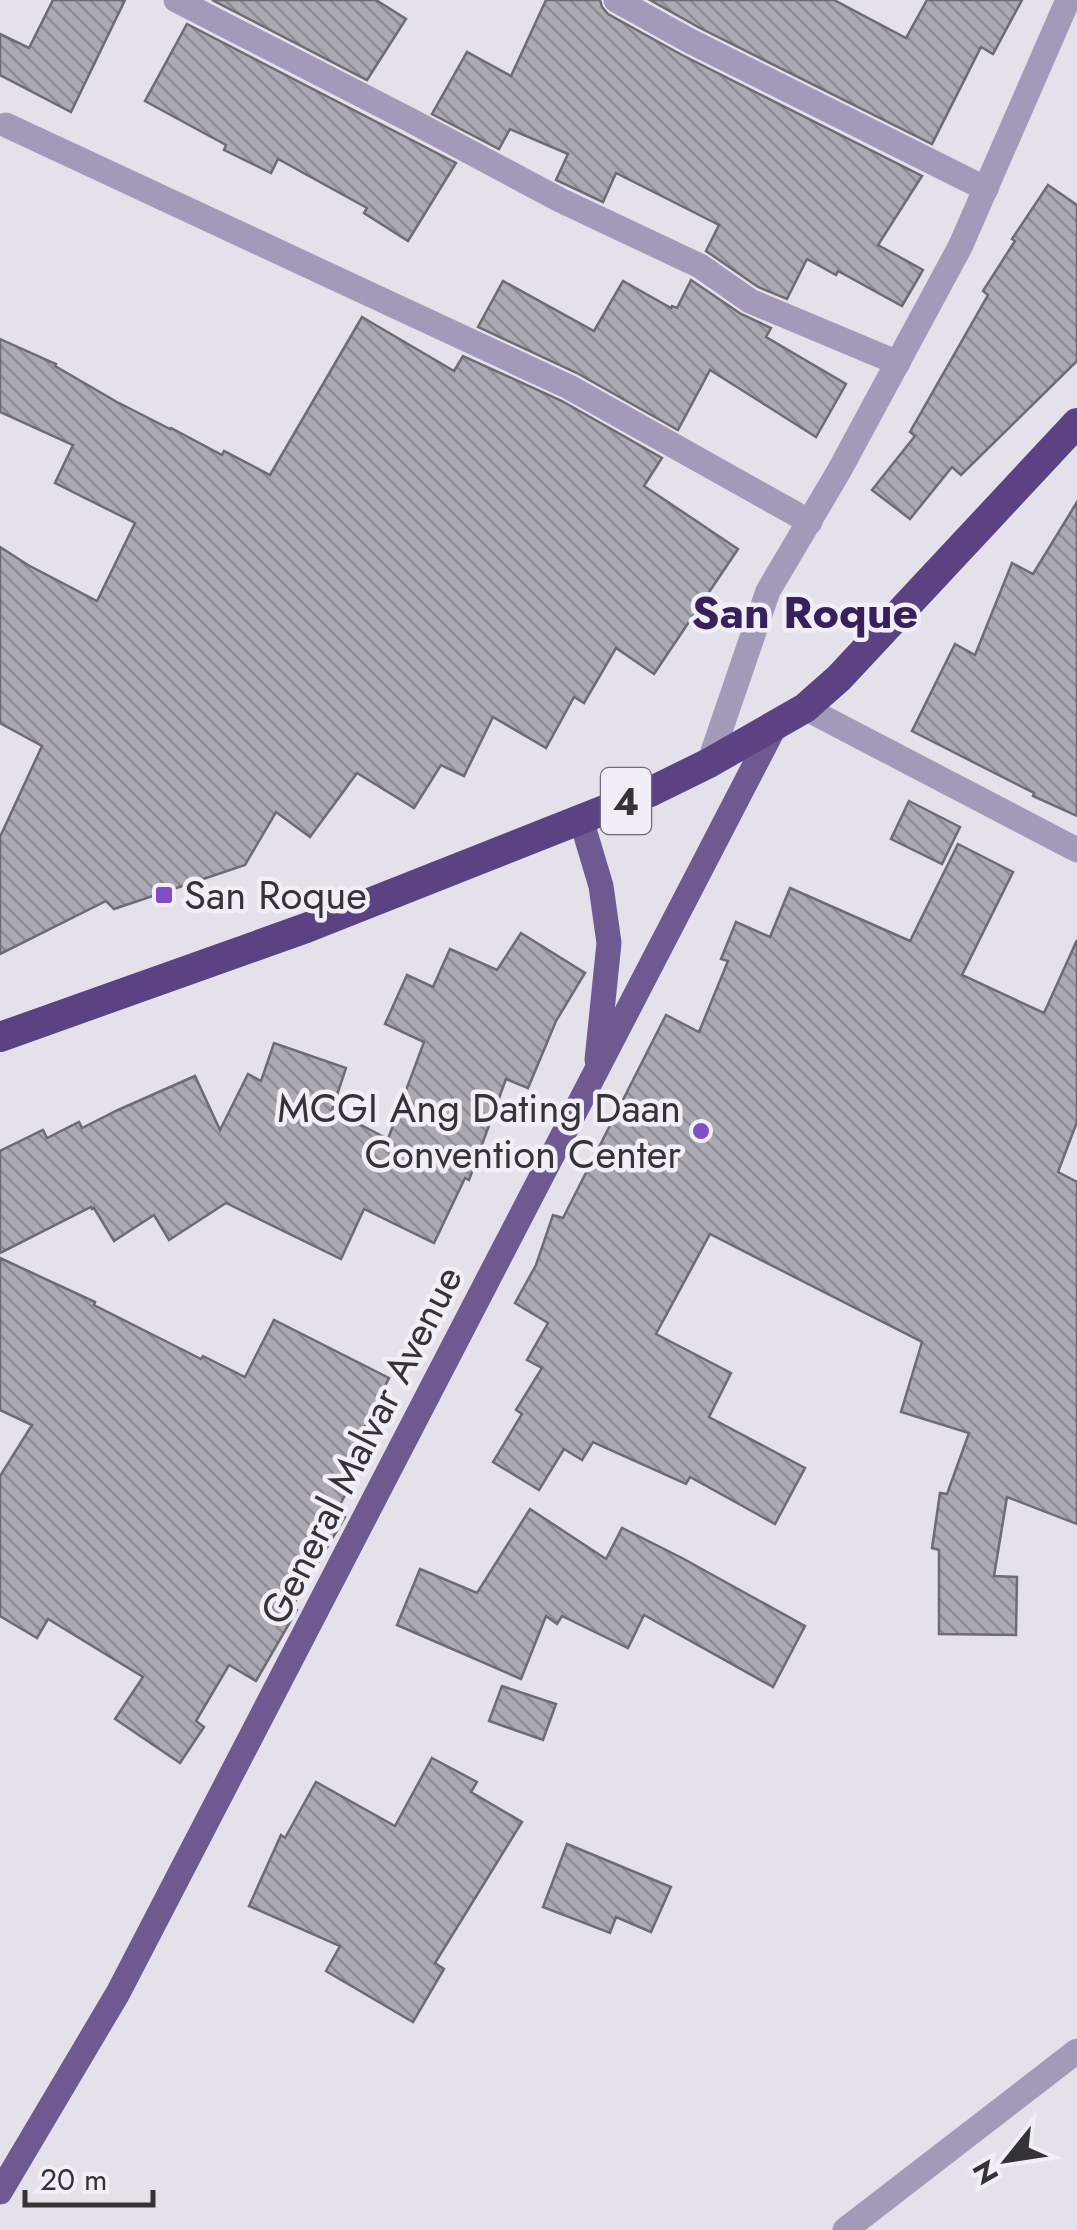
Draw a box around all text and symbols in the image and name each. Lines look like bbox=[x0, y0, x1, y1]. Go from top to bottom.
district label: San Roque bbox=[692, 580, 918, 645]
road number: 4 bbox=[601, 768, 651, 834]
place label: San Roque bbox=[184, 866, 367, 924]
marker: San Roque bbox=[153, 884, 175, 906]
place label: MCGI Ang Dating Daan Convention Center bbox=[277, 1079, 681, 1183]
marker: MCGI Ang Dating Daan Convention Center bbox=[690, 1120, 712, 1142]
street label: General Malvar Avenue bbox=[245, 1256, 477, 1634]
north arrow bbox=[957, 2110, 1057, 2210]
scale bar bbox=[25, 2145, 152, 2207]
text: N bbox=[962, 2152, 1009, 2192]
text: 20 m bbox=[40, 2158, 107, 2201]

